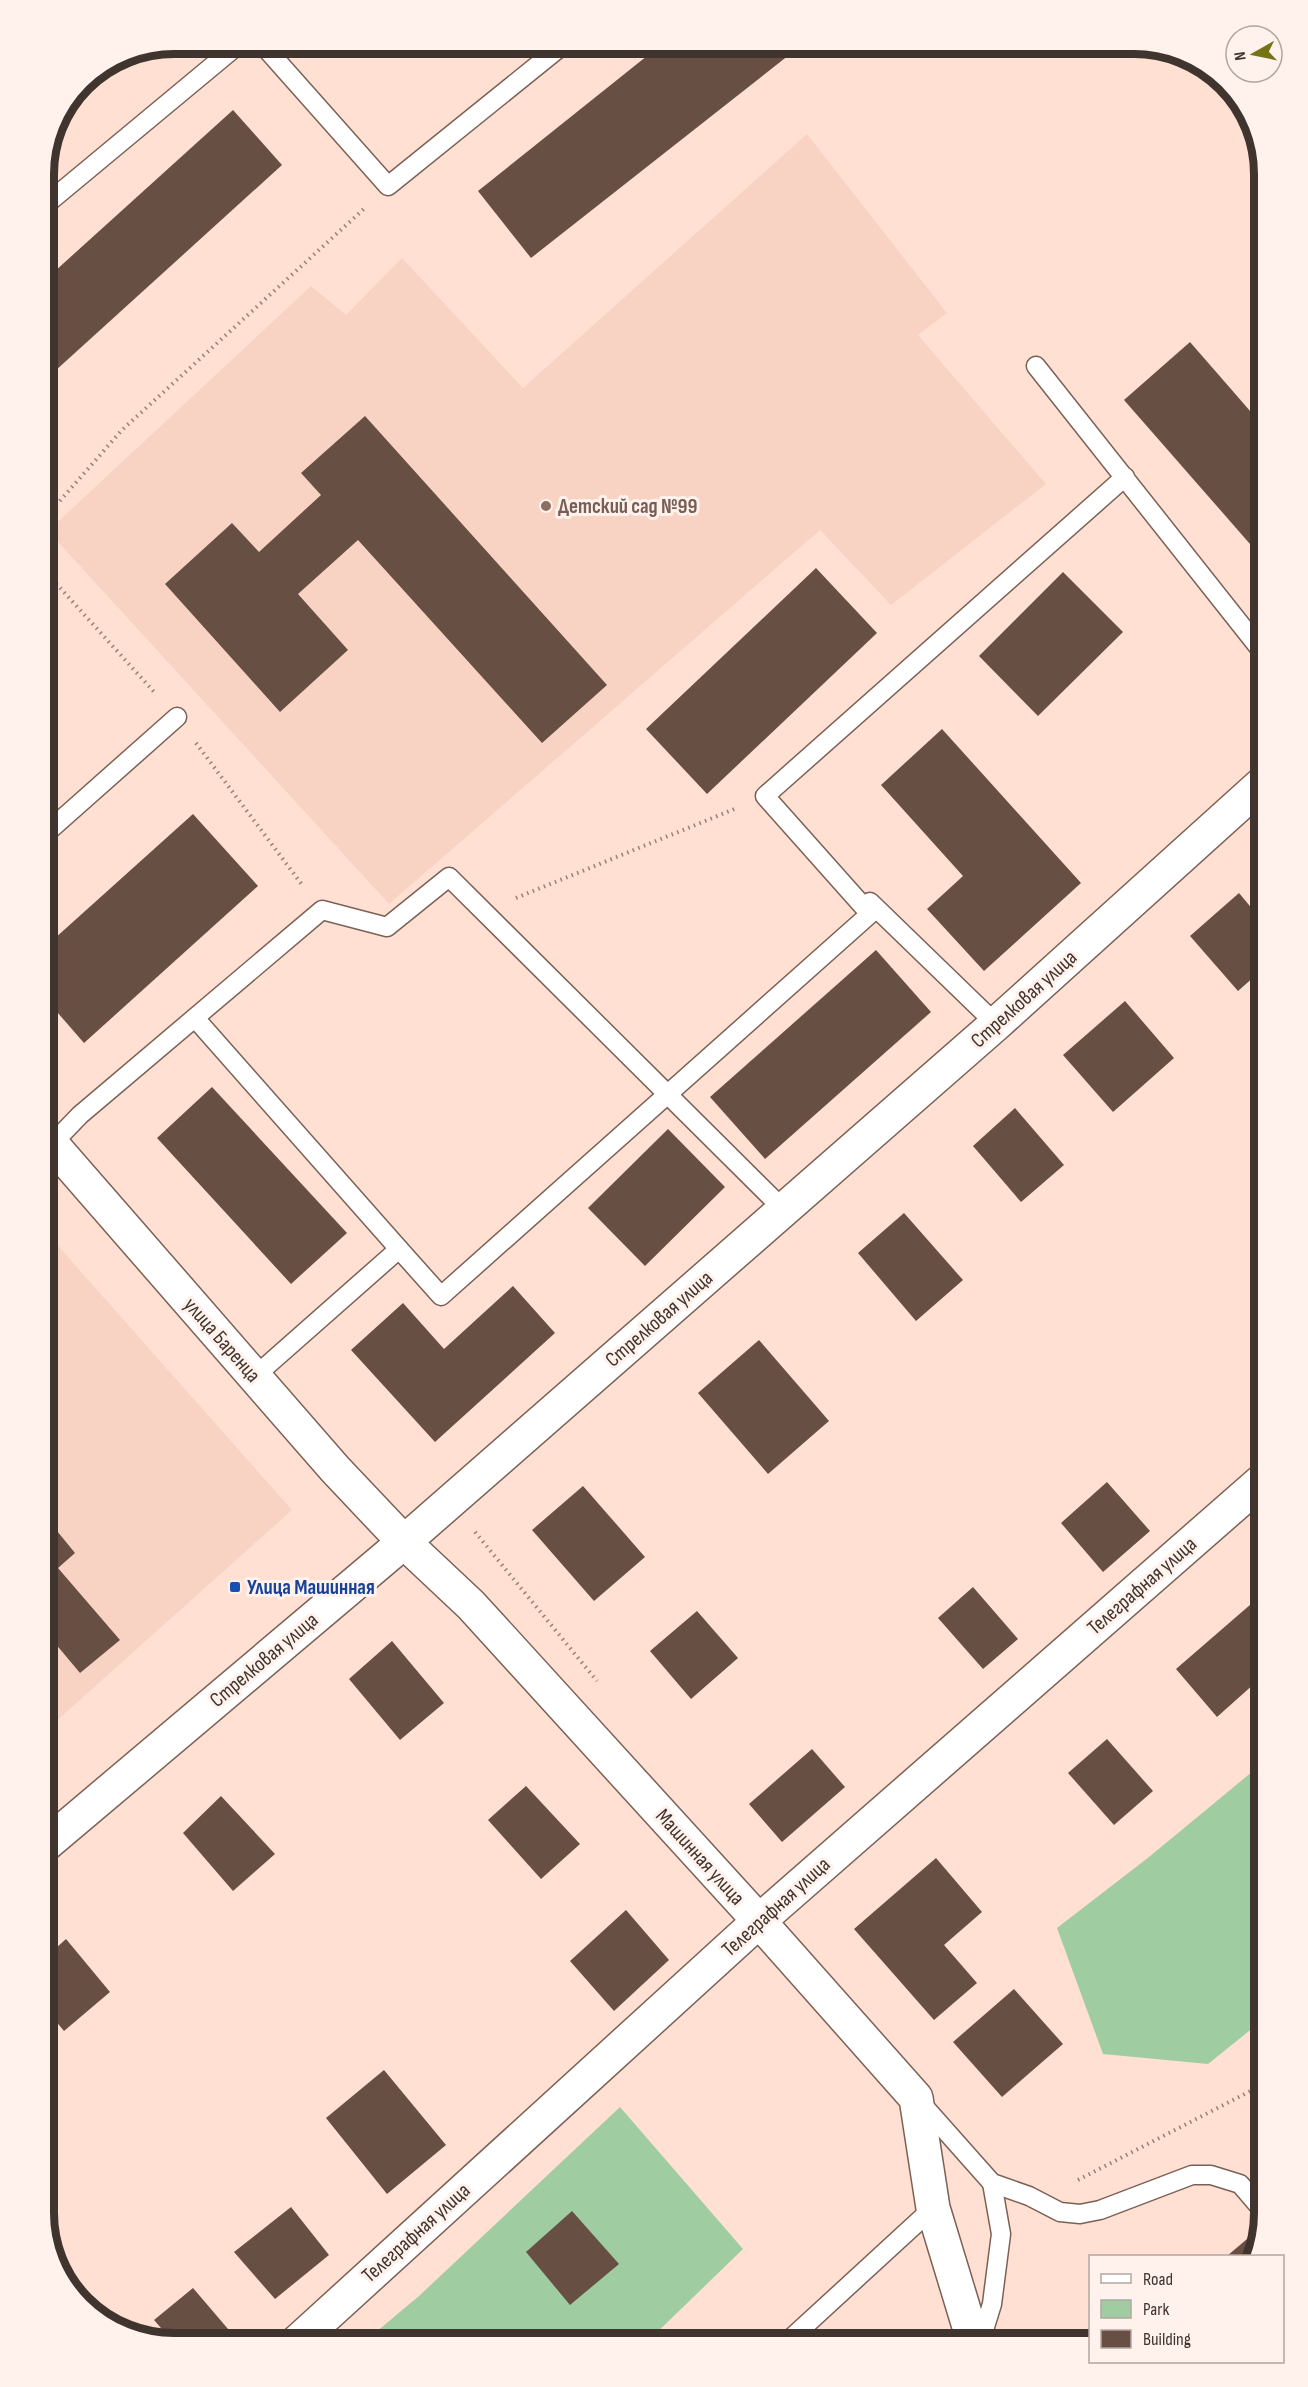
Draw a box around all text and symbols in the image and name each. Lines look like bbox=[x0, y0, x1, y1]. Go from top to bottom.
north arrow bbox=[1224, 24, 1284, 84]
text: N bbox=[1231, 50, 1251, 62]
place label: Детский сад №99 bbox=[558, 494, 698, 519]
marker: Детский сад №99 bbox=[539, 499, 553, 513]
street label: Стрелковая улица bbox=[966, 945, 1082, 1053]
street label: Стрелковая улица bbox=[600, 1266, 718, 1372]
street label: улица Баренца bbox=[178, 1292, 266, 1388]
street label: Телеграфная улица bbox=[1082, 1532, 1202, 1640]
place label: Улица Машинная bbox=[247, 1575, 375, 1600]
marker: Улица Машинная bbox=[228, 1580, 242, 1594]
street label: Стрелковая улица bbox=[205, 1607, 323, 1713]
street label: Машинная улица bbox=[650, 1804, 750, 1910]
street label: Телеграфная улица bbox=[717, 1852, 835, 1962]
street label: Телеграфная улица bbox=[357, 2178, 475, 2288]
legend bbox=[1089, 2255, 1284, 2363]
text: Road bbox=[1143, 2269, 1173, 2290]
text: Park bbox=[1143, 2299, 1169, 2320]
text: Building bbox=[1143, 2329, 1191, 2350]

